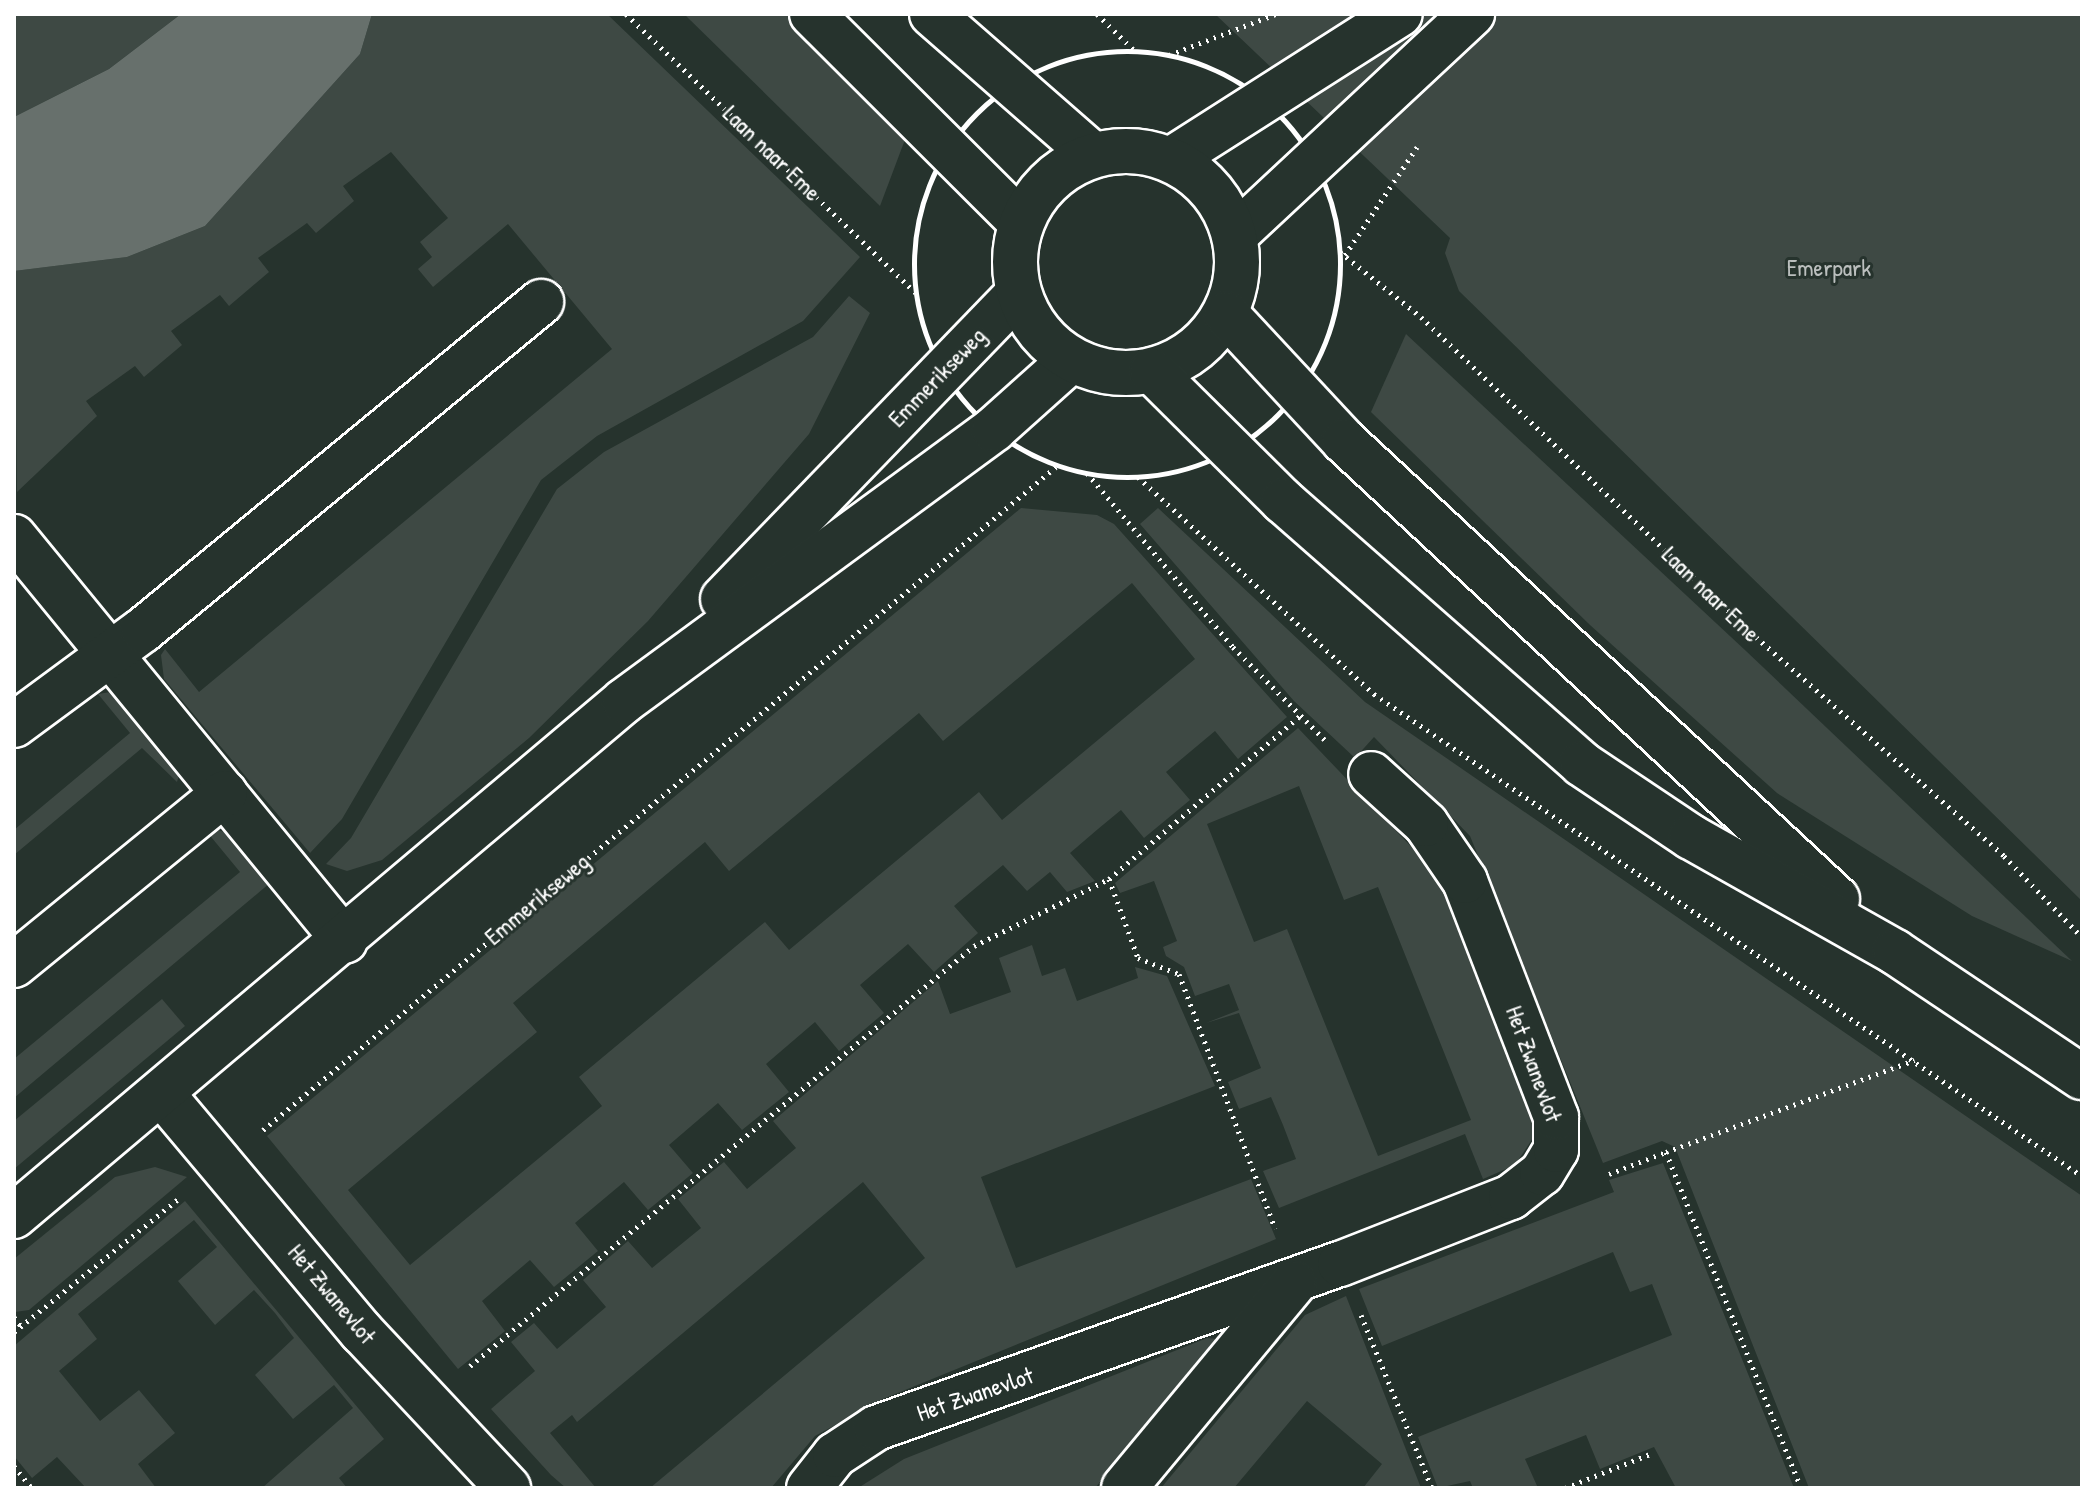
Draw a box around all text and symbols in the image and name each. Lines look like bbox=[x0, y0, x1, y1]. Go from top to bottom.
street label: Laan naar Eme bbox=[717, 99, 827, 207]
park label: Emerpark bbox=[1787, 254, 1871, 282]
street label: Emmerikseweg bbox=[882, 321, 992, 433]
street label: Laan naar Eme bbox=[1656, 540, 1766, 648]
street label: Emmerikseweg bbox=[479, 847, 595, 951]
street label: Het Zwanevlot bbox=[1500, 1002, 1568, 1126]
street label: Het Zwanevlot bbox=[282, 1238, 382, 1350]
street label: Het Zwanevlot bbox=[913, 1361, 1037, 1427]

